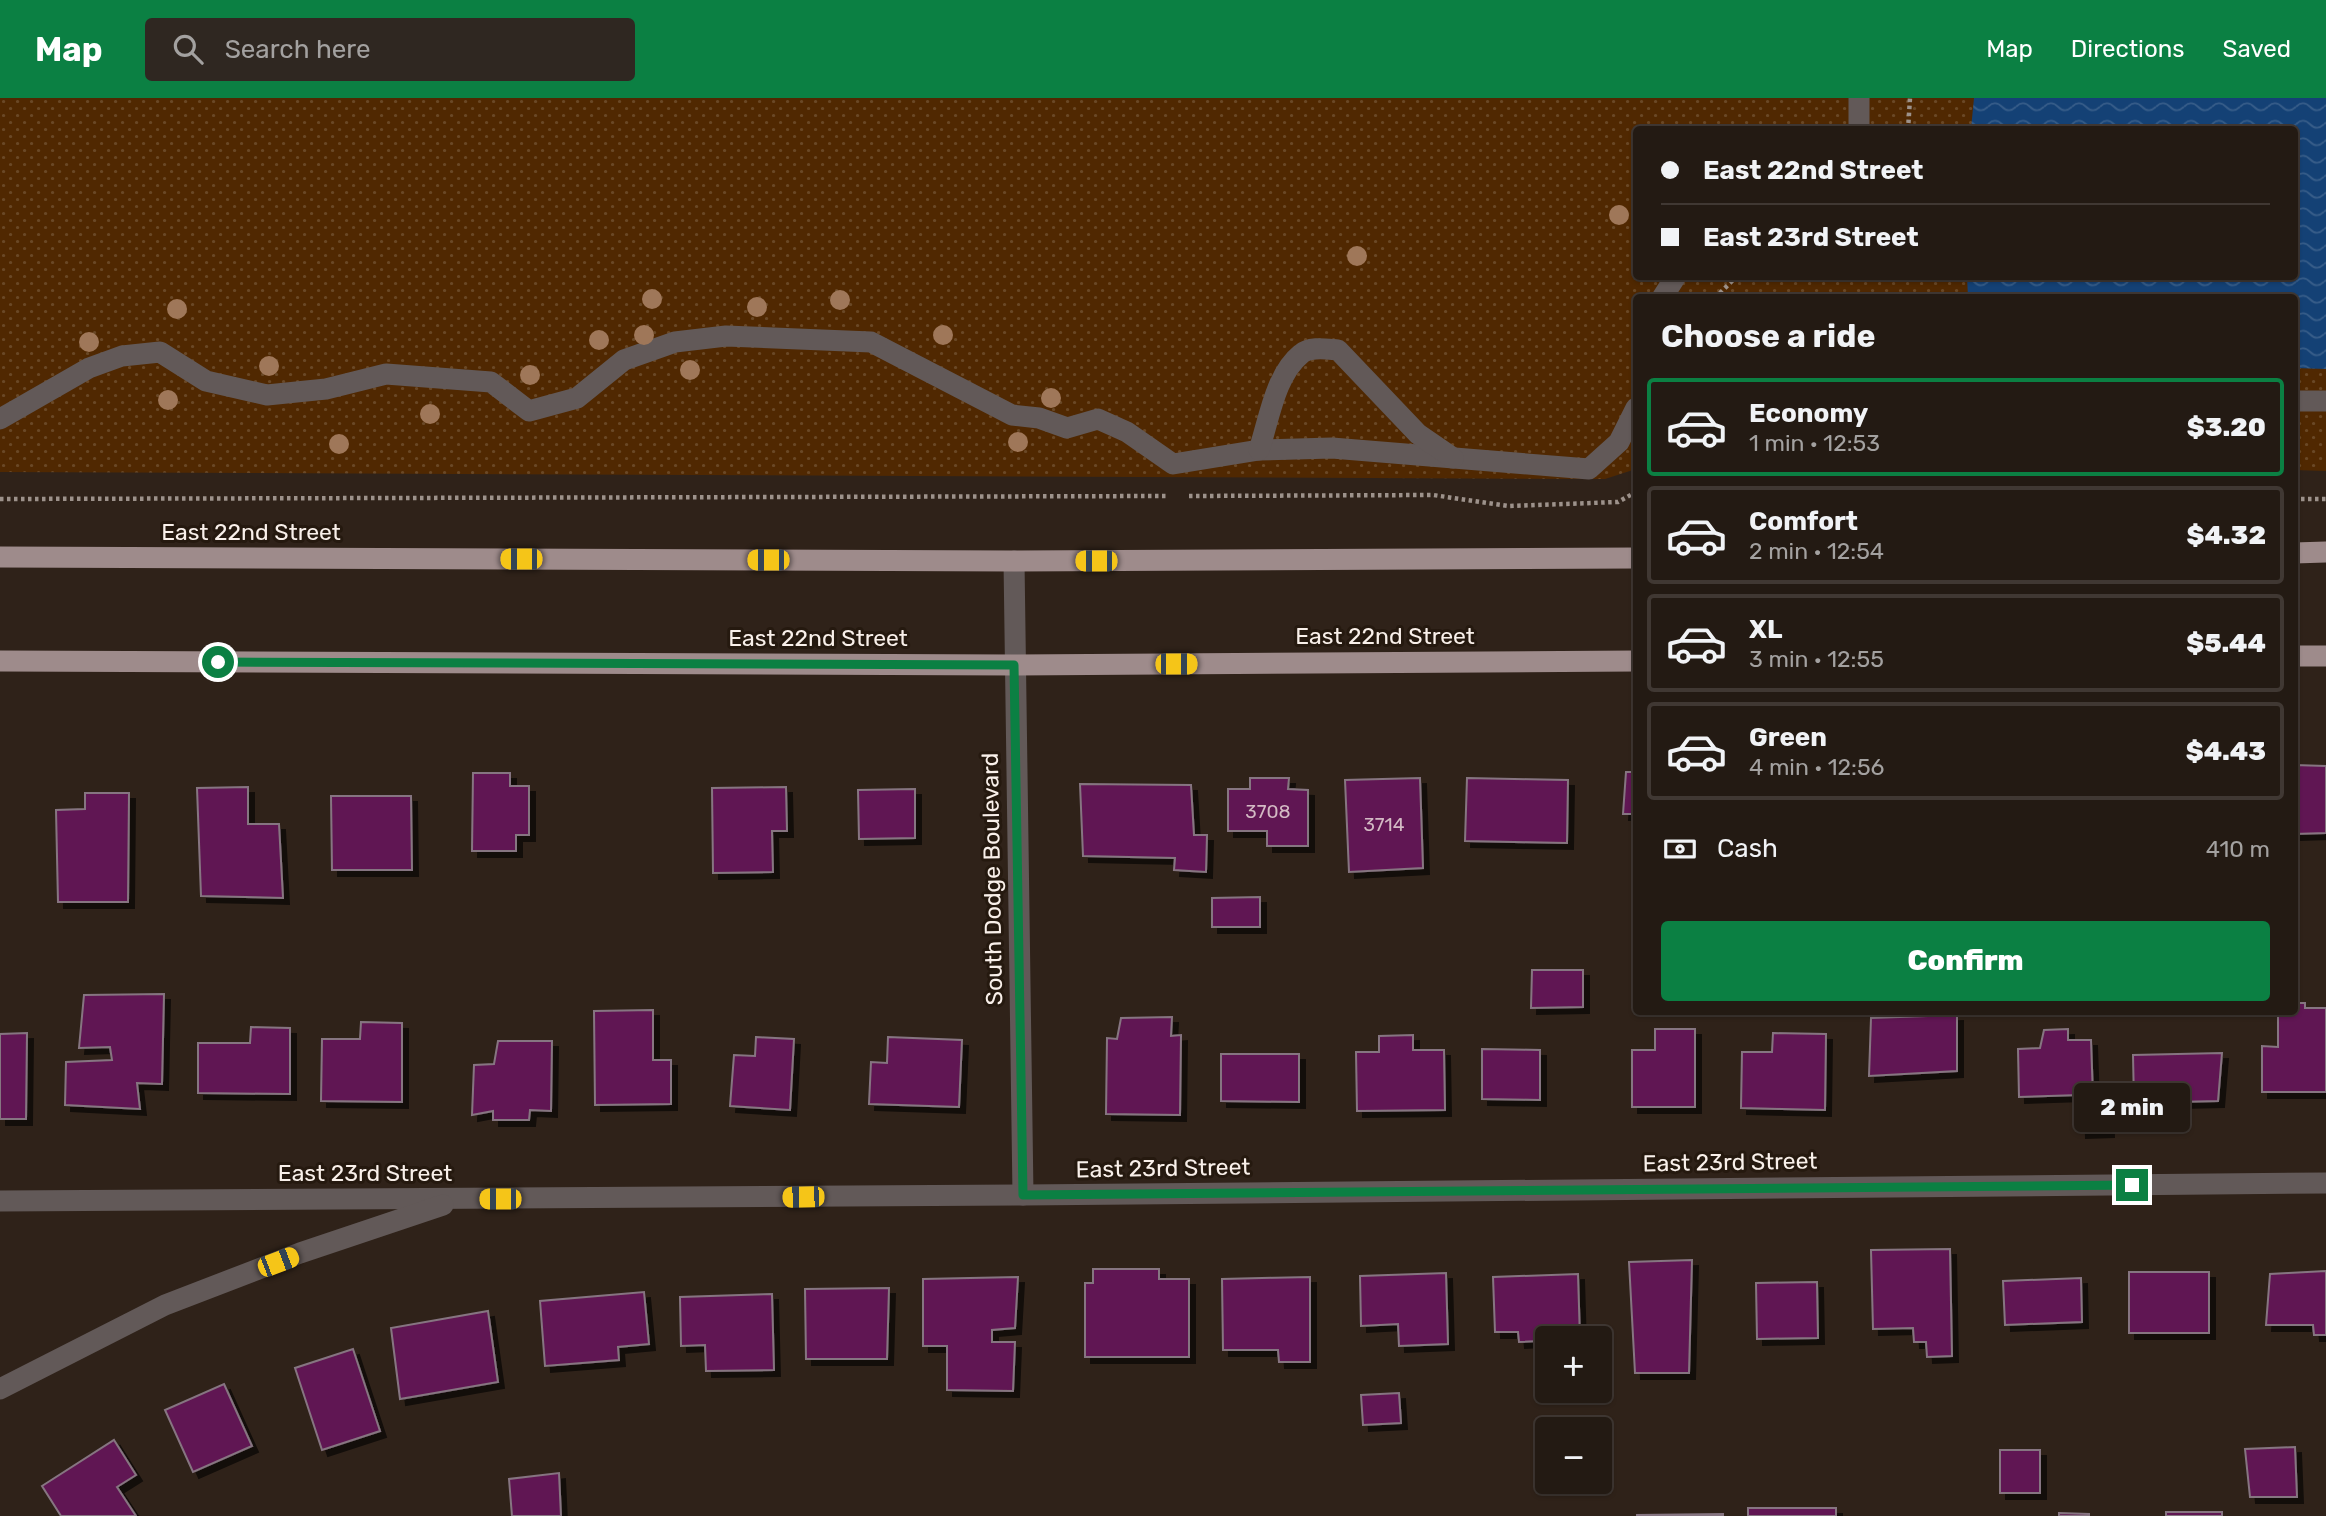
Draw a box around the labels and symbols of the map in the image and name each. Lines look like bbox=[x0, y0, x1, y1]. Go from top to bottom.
street label: East 22nd Street bbox=[161, 518, 341, 546]
car bbox=[501, 549, 543, 570]
car bbox=[748, 550, 790, 571]
car bbox=[1076, 551, 1118, 572]
street label: East 22nd Street bbox=[1295, 622, 1475, 650]
street label: East 22nd Street bbox=[728, 624, 908, 652]
route start bbox=[202, 646, 234, 678]
car bbox=[1156, 654, 1198, 675]
street label: South Dodge Boulevard bbox=[976, 752, 1008, 1006]
house number: 3708 bbox=[1245, 800, 1291, 823]
house number: 3714 bbox=[1363, 813, 1405, 836]
callout: 2 min bbox=[2074, 1084, 2190, 1132]
street label: East 23rd Street bbox=[1642, 1146, 1818, 1178]
street label: East 23rd Street bbox=[1075, 1152, 1251, 1184]
street label: East 23rd Street bbox=[278, 1159, 452, 1187]
route end bbox=[2116, 1169, 2148, 1201]
car bbox=[782, 1186, 825, 1208]
car bbox=[480, 1189, 522, 1210]
car bbox=[255, 1245, 302, 1279]

